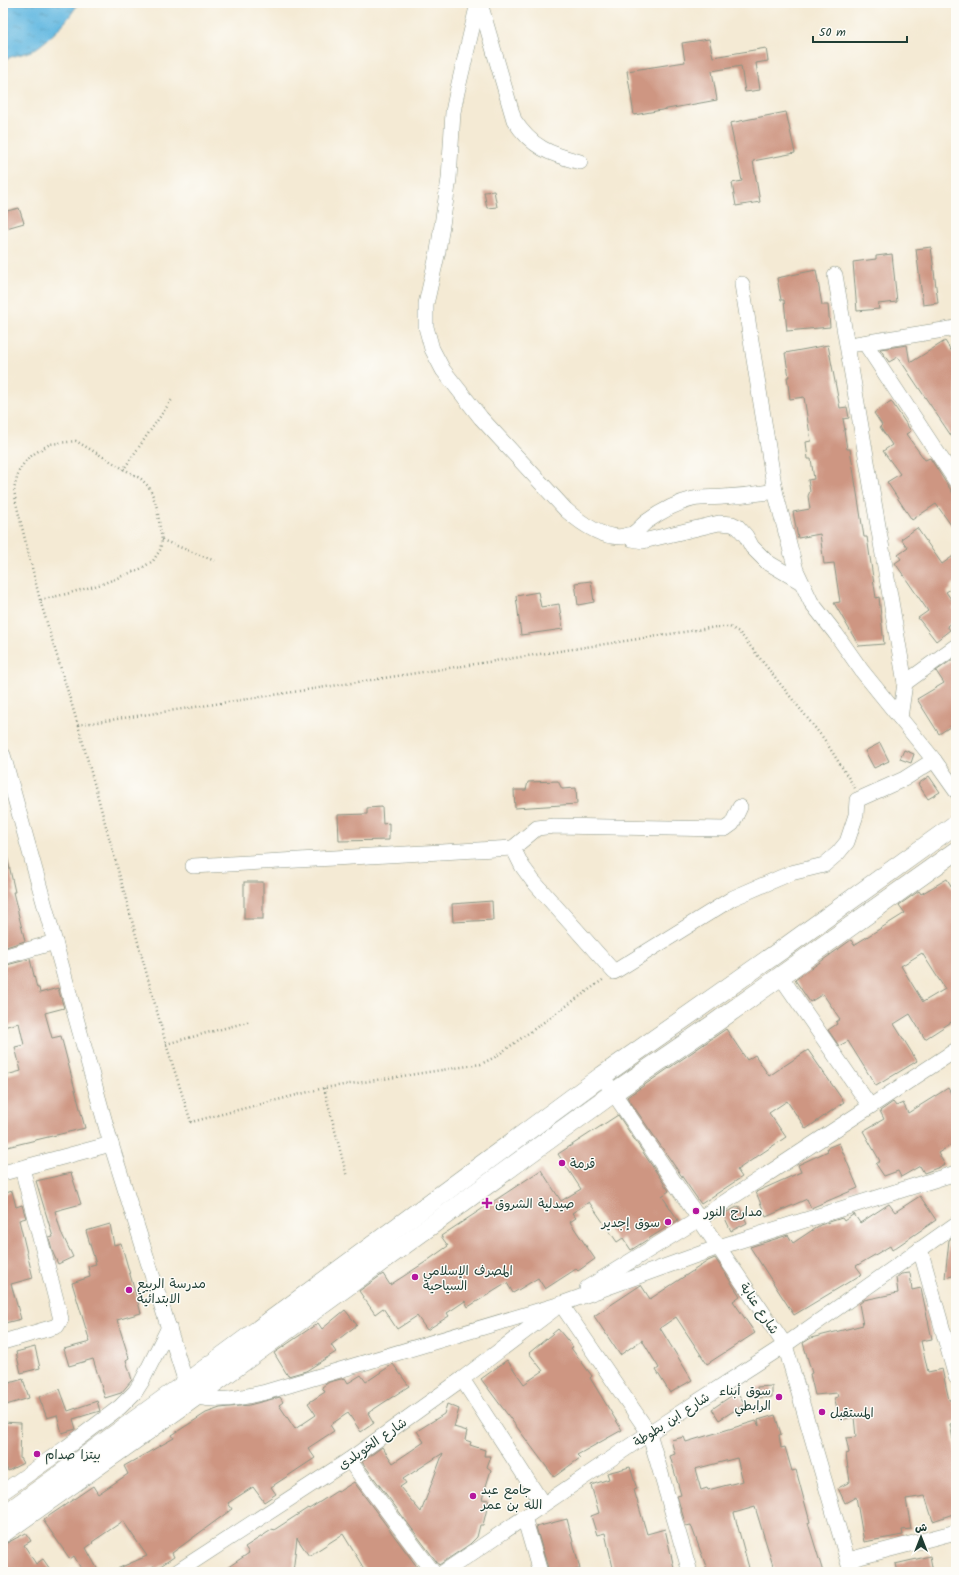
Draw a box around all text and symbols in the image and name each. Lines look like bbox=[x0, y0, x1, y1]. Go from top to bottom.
scale bar bbox=[813, 18, 907, 44]
text: 50 m bbox=[819, 23, 846, 42]
place label: قرمة bbox=[570, 1154, 595, 1175]
marker: قرمة bbox=[557, 1158, 567, 1168]
place label: صيدلية الشروق bbox=[495, 1194, 574, 1215]
marker: صيدلية الشروق bbox=[482, 1198, 492, 1208]
place label: مدارج النور bbox=[703, 1202, 762, 1223]
marker: مدارج النور bbox=[691, 1206, 701, 1216]
place label: سوق إجدير bbox=[601, 1213, 660, 1234]
marker: سوق إجدير bbox=[663, 1217, 673, 1227]
place label: المصرف الإسلامي السياحية bbox=[423, 1261, 513, 1297]
marker: المصرف الإسلامي السياحية bbox=[410, 1272, 420, 1282]
place label: مدرسة الربيع الابتدائية bbox=[137, 1274, 206, 1310]
street label: شارع عنابة bbox=[734, 1279, 784, 1339]
marker: مدرسة الربيع الابتدائية bbox=[124, 1285, 134, 1295]
place label: سوق أبناء الرابطي bbox=[719, 1381, 771, 1417]
street label: شارع ابن بطوطة bbox=[629, 1388, 714, 1453]
marker: سوق أبناء الرابطي bbox=[774, 1392, 784, 1402]
place label: المستقبل bbox=[830, 1403, 874, 1424]
marker: المستقبل bbox=[817, 1407, 827, 1417]
street label: شارع الخويلدى bbox=[334, 1413, 412, 1476]
place label: بيتزا صدام bbox=[45, 1445, 101, 1466]
marker: بيتزا صدام bbox=[32, 1449, 42, 1459]
place label: جامع عبد الله بن عمر bbox=[480, 1480, 542, 1516]
marker: جامع عبد الله بن عمر bbox=[468, 1491, 478, 1501]
north arrow bbox=[901, 1517, 941, 1557]
text: ش bbox=[915, 1519, 927, 1537]

